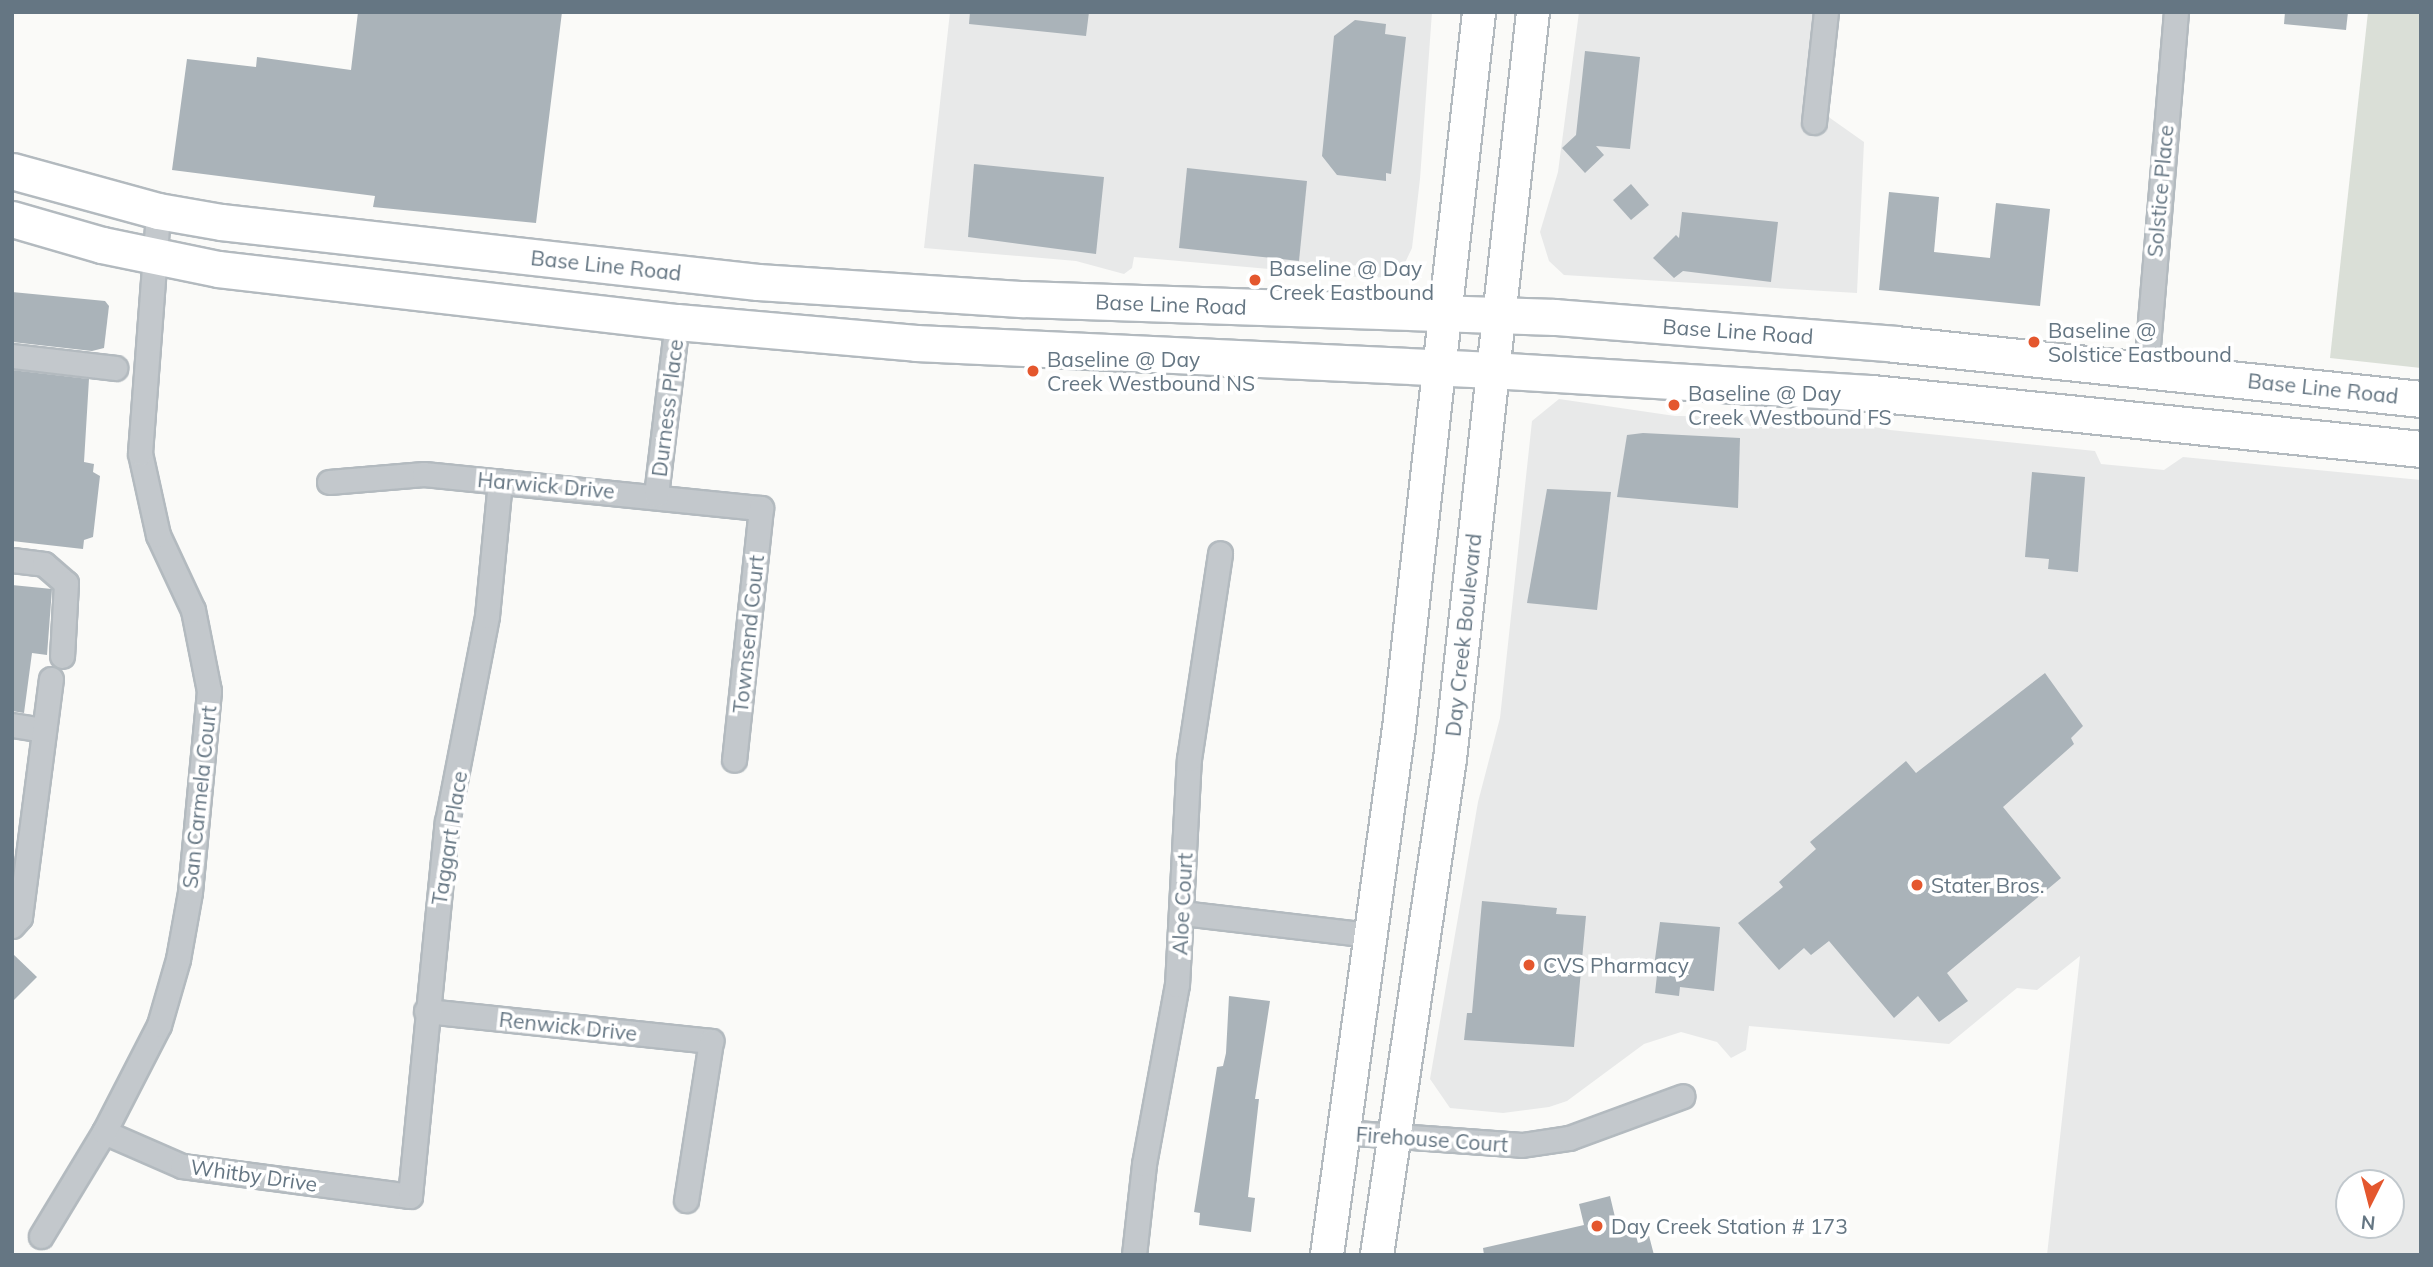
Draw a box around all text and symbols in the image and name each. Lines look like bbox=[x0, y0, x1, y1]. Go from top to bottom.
street label: Solstice Place bbox=[2142, 124, 2178, 258]
street label: Base Line Road bbox=[529, 245, 683, 285]
place label: Baseline @ Day Creek Eastbound bbox=[1269, 255, 1434, 305]
marker: Baseline @ Day Creek Eastbound bbox=[1247, 272, 1263, 288]
street label: Base Line Road bbox=[1095, 289, 1247, 319]
street label: Base Line Road bbox=[1662, 313, 1814, 349]
place label: Baseline @ Solstice Eastbound bbox=[2048, 317, 2232, 367]
marker: Baseline @ Solstice Eastbound bbox=[2026, 334, 2042, 350]
street label: Durness Place bbox=[646, 338, 688, 478]
place label: Baseline @ Day Creek Westbound NS bbox=[1047, 346, 1255, 396]
marker: Baseline @ Day Creek Westbound NS bbox=[1025, 363, 1041, 379]
street label: Base Line Road bbox=[2246, 368, 2400, 408]
place label: Baseline @ Day Creek Westbound FS bbox=[1688, 380, 1892, 430]
marker: Baseline @ Day Creek Westbound FS bbox=[1666, 397, 1682, 413]
street label: Harwick Drive bbox=[476, 466, 616, 504]
street label: Day Creek Boulevard bbox=[1440, 532, 1486, 738]
street label: Townsend Court bbox=[727, 554, 769, 714]
street label: San Carmela Court bbox=[177, 704, 221, 890]
street label: Taggart Place bbox=[426, 769, 472, 907]
street label: Aloe Court bbox=[1167, 852, 1197, 956]
place label: Stater Bros. bbox=[1931, 872, 2045, 898]
marker: Stater Bros. bbox=[1909, 877, 1925, 893]
place label: CVS Pharmacy bbox=[1543, 952, 1689, 978]
marker: CVS Pharmacy bbox=[1521, 957, 1537, 973]
street label: Renwick Drive bbox=[498, 1006, 638, 1046]
street label: Firehouse Court bbox=[1355, 1121, 1509, 1157]
street label: Whitby Drive bbox=[189, 1154, 319, 1196]
north arrow bbox=[2335, 1169, 2405, 1239]
text: N bbox=[2360, 1210, 2376, 1236]
place label: Day Creek Station # 173 bbox=[1611, 1213, 1848, 1239]
marker: Day Creek Station # 173 bbox=[1589, 1218, 1605, 1234]

